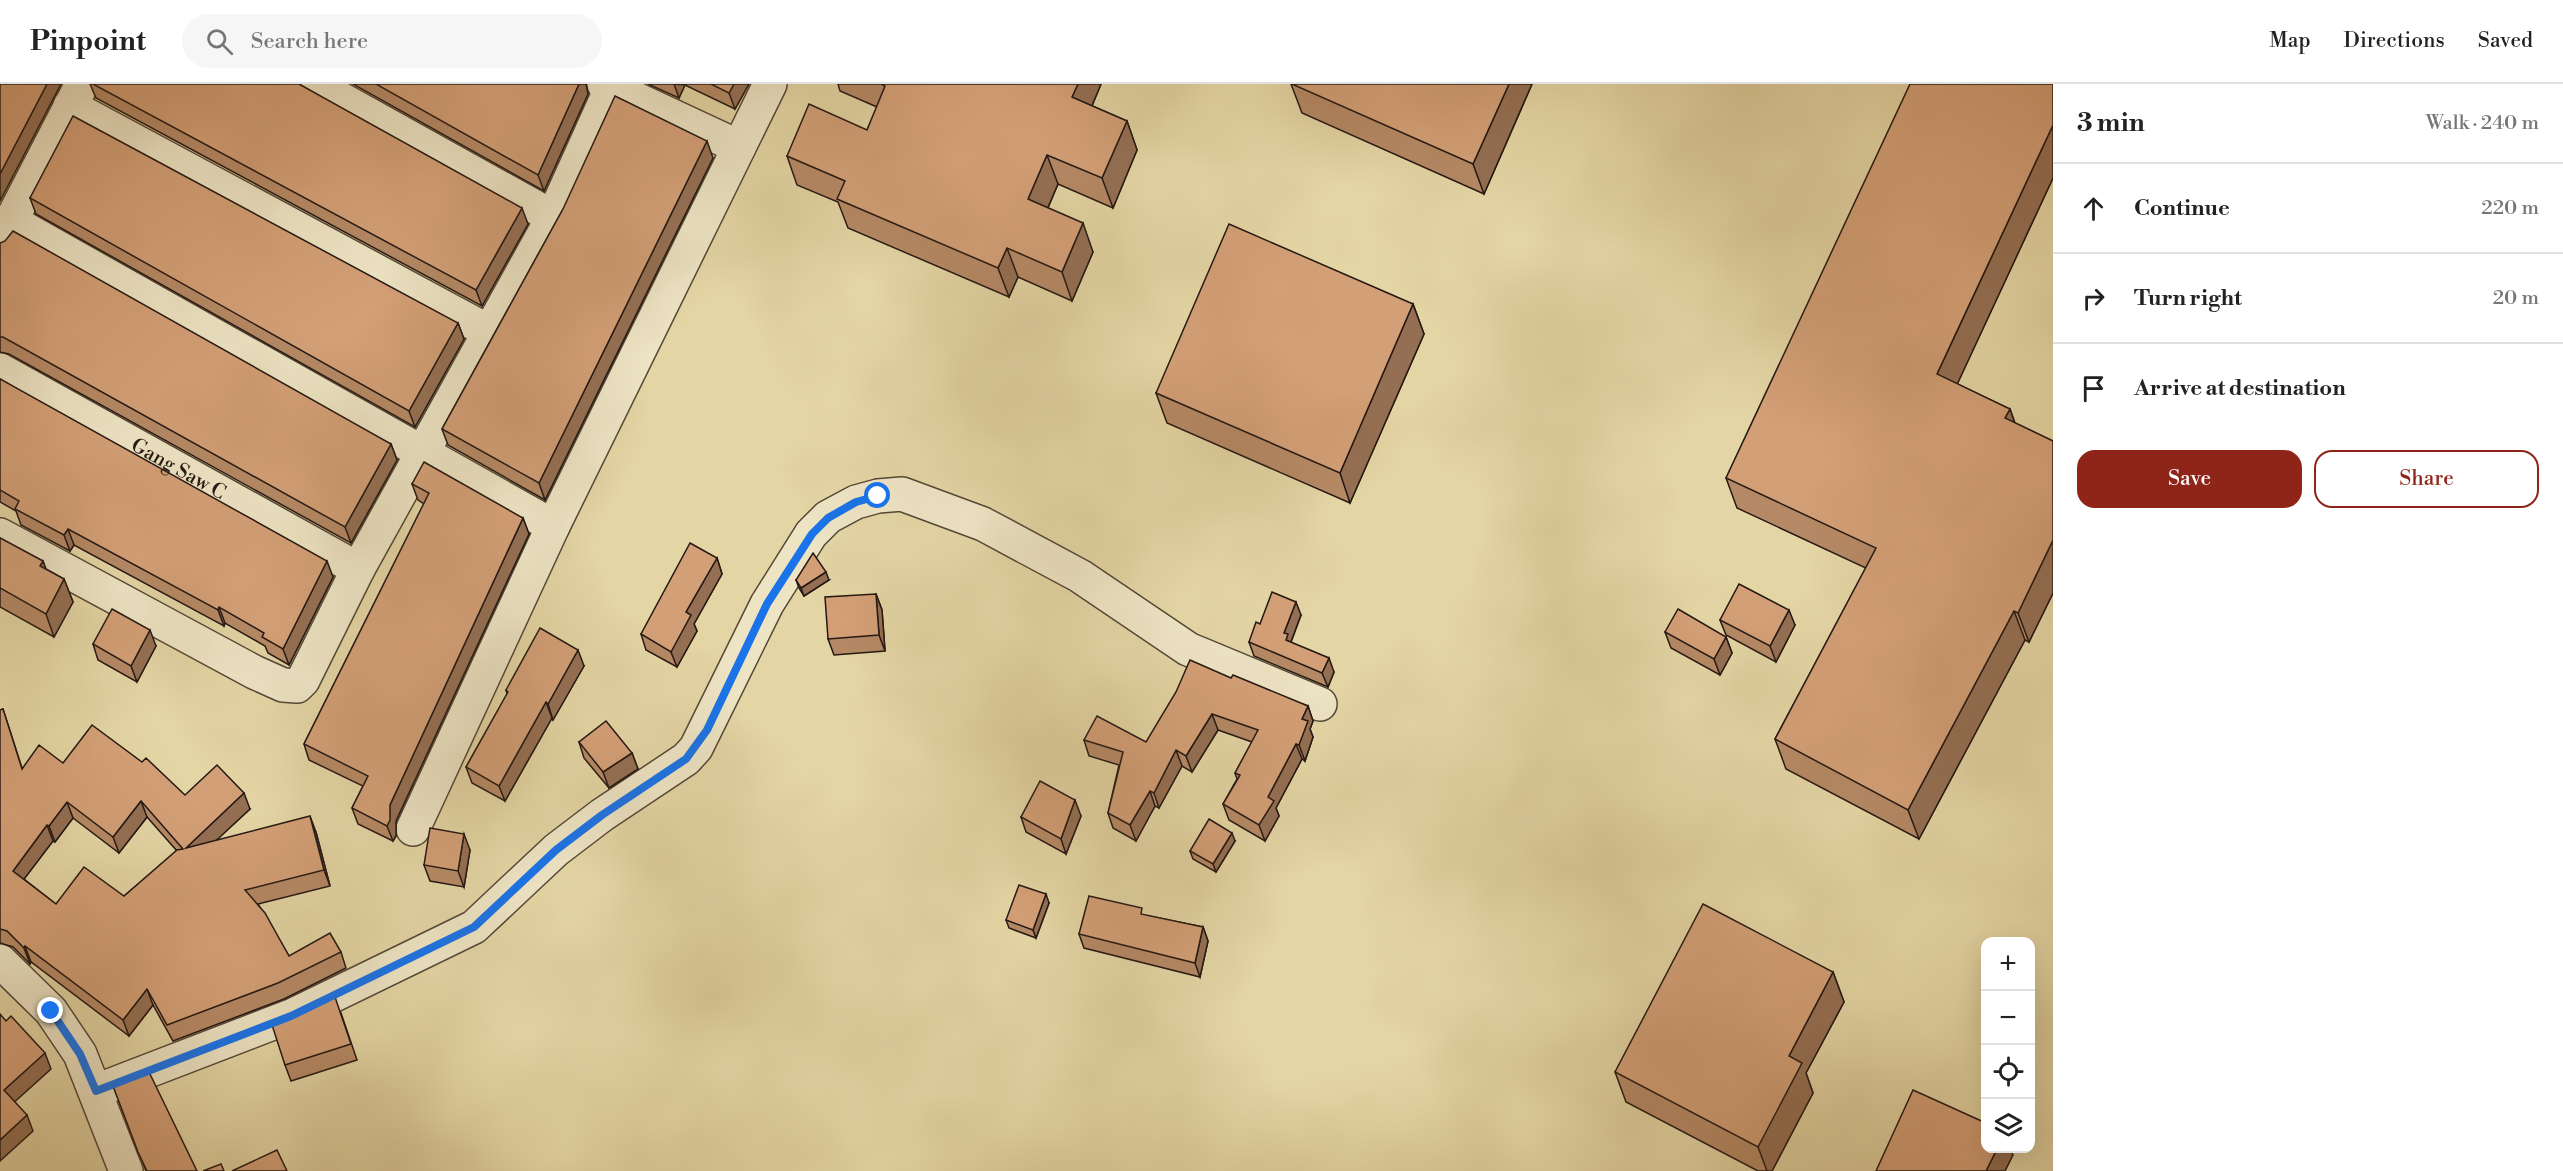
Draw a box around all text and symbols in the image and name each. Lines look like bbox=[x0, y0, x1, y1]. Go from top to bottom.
search box bbox=[182, 14, 602, 68]
text: Pinpoint bbox=[30, 24, 146, 59]
icon: search bbox=[203, 25, 236, 58]
text: Search here bbox=[251, 28, 368, 55]
text: Map bbox=[2269, 28, 2311, 54]
text: Directions bbox=[2344, 28, 2445, 54]
text: Saved bbox=[2478, 28, 2533, 54]
text: 3 min bbox=[2077, 107, 2145, 139]
text: Walk · 240 m bbox=[2426, 111, 2539, 136]
icon: ahead bbox=[2077, 192, 2110, 225]
text: Continue bbox=[2134, 195, 2230, 222]
text: 220 m bbox=[2481, 196, 2539, 221]
icon: right bbox=[2077, 282, 2110, 315]
text: Turn right bbox=[2134, 285, 2242, 312]
text: 20 m bbox=[2493, 286, 2539, 311]
icon: arrive bbox=[2077, 372, 2110, 405]
text: Arrive at destination bbox=[2134, 375, 2346, 402]
street label: Gang Saw C bbox=[127, 433, 230, 505]
button: Save bbox=[2077, 450, 2302, 508]
button: Share bbox=[2314, 450, 2539, 508]
route start bbox=[864, 482, 890, 508]
map controls bbox=[1981, 937, 2035, 1153]
button: + bbox=[1981, 937, 2035, 991]
button: − bbox=[1981, 991, 2035, 1045]
route end bbox=[37, 997, 63, 1023]
button: locate bbox=[1981, 1045, 2035, 1099]
button: layers bbox=[1981, 1099, 2035, 1153]

